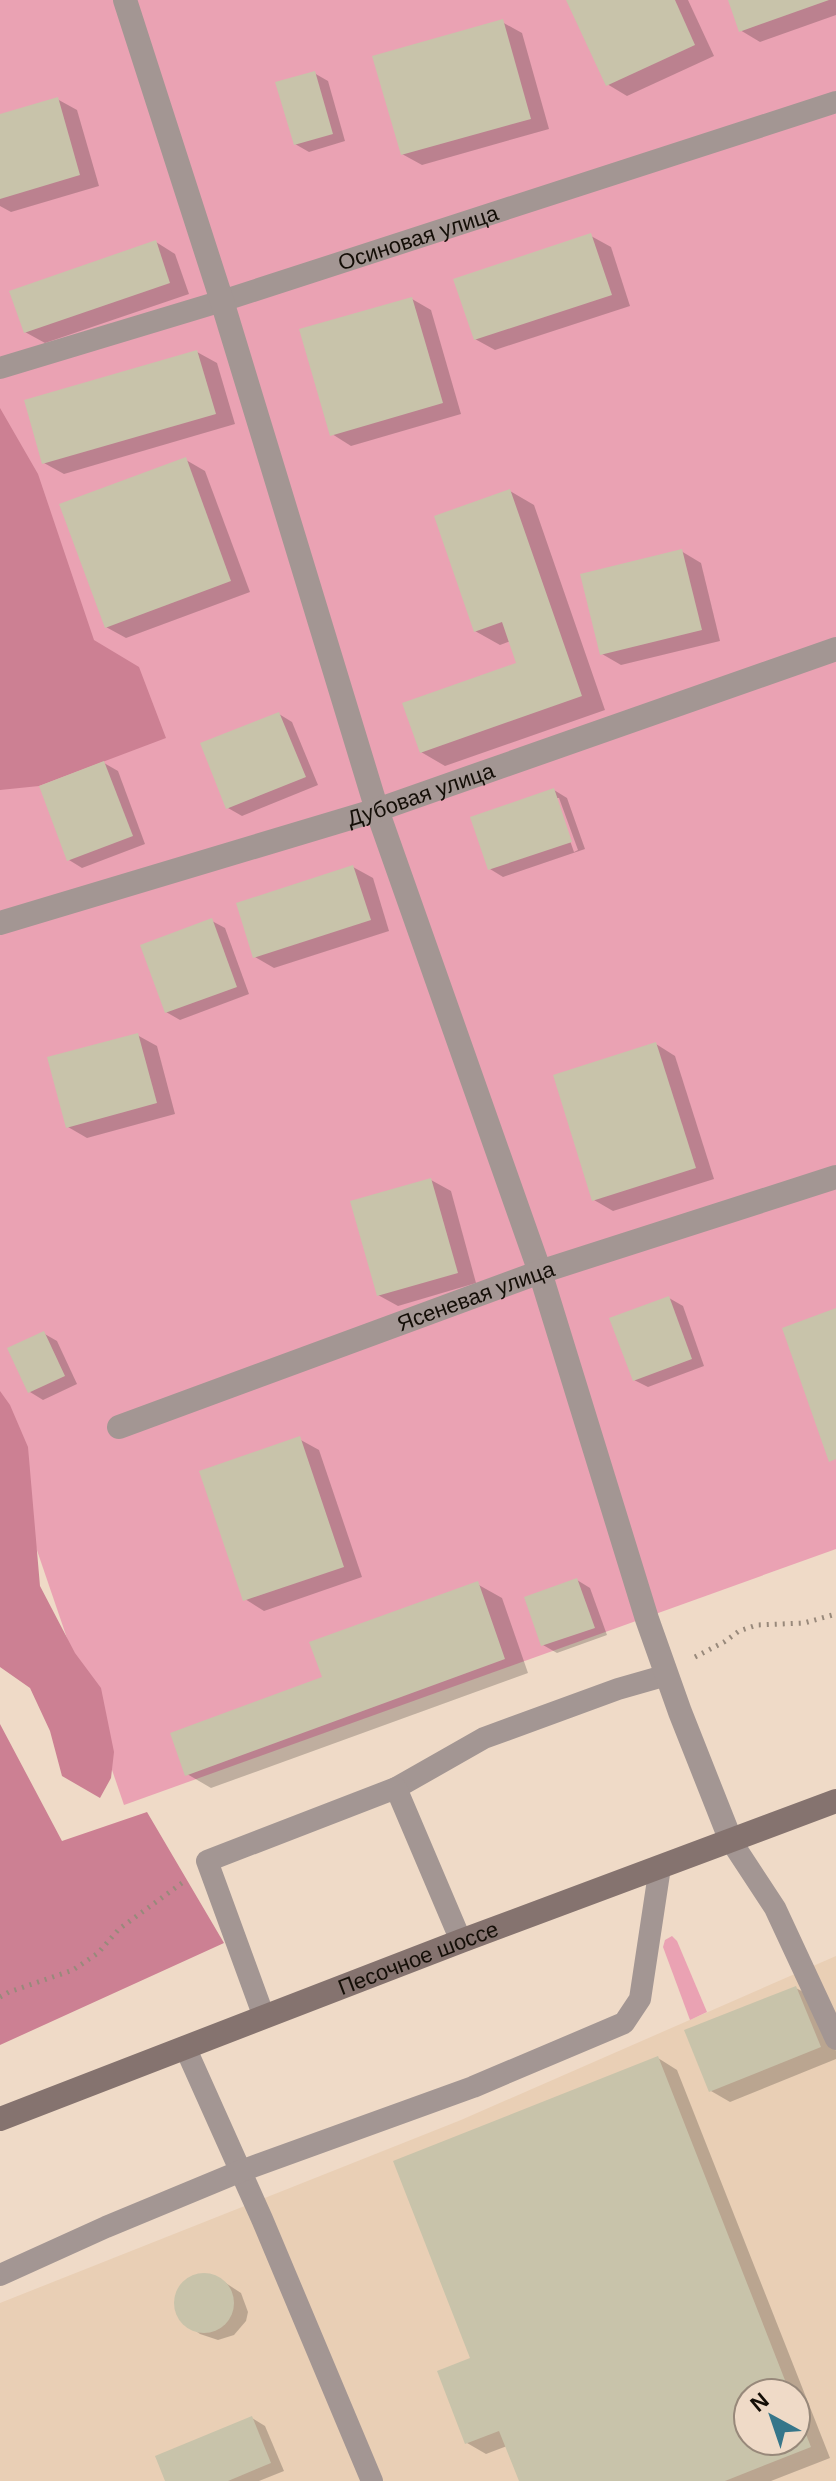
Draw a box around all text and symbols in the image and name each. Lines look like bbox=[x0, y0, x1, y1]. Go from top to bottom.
street label: Осиновая улица bbox=[335, 200, 502, 275]
street label: Дубовая улица bbox=[344, 757, 498, 831]
street label: Ясеневая улица bbox=[393, 1256, 558, 1336]
street label: Песочное шоссе bbox=[334, 1916, 502, 2000]
north arrow bbox=[732, 2377, 812, 2457]
text: N bbox=[745, 2387, 774, 2417]

